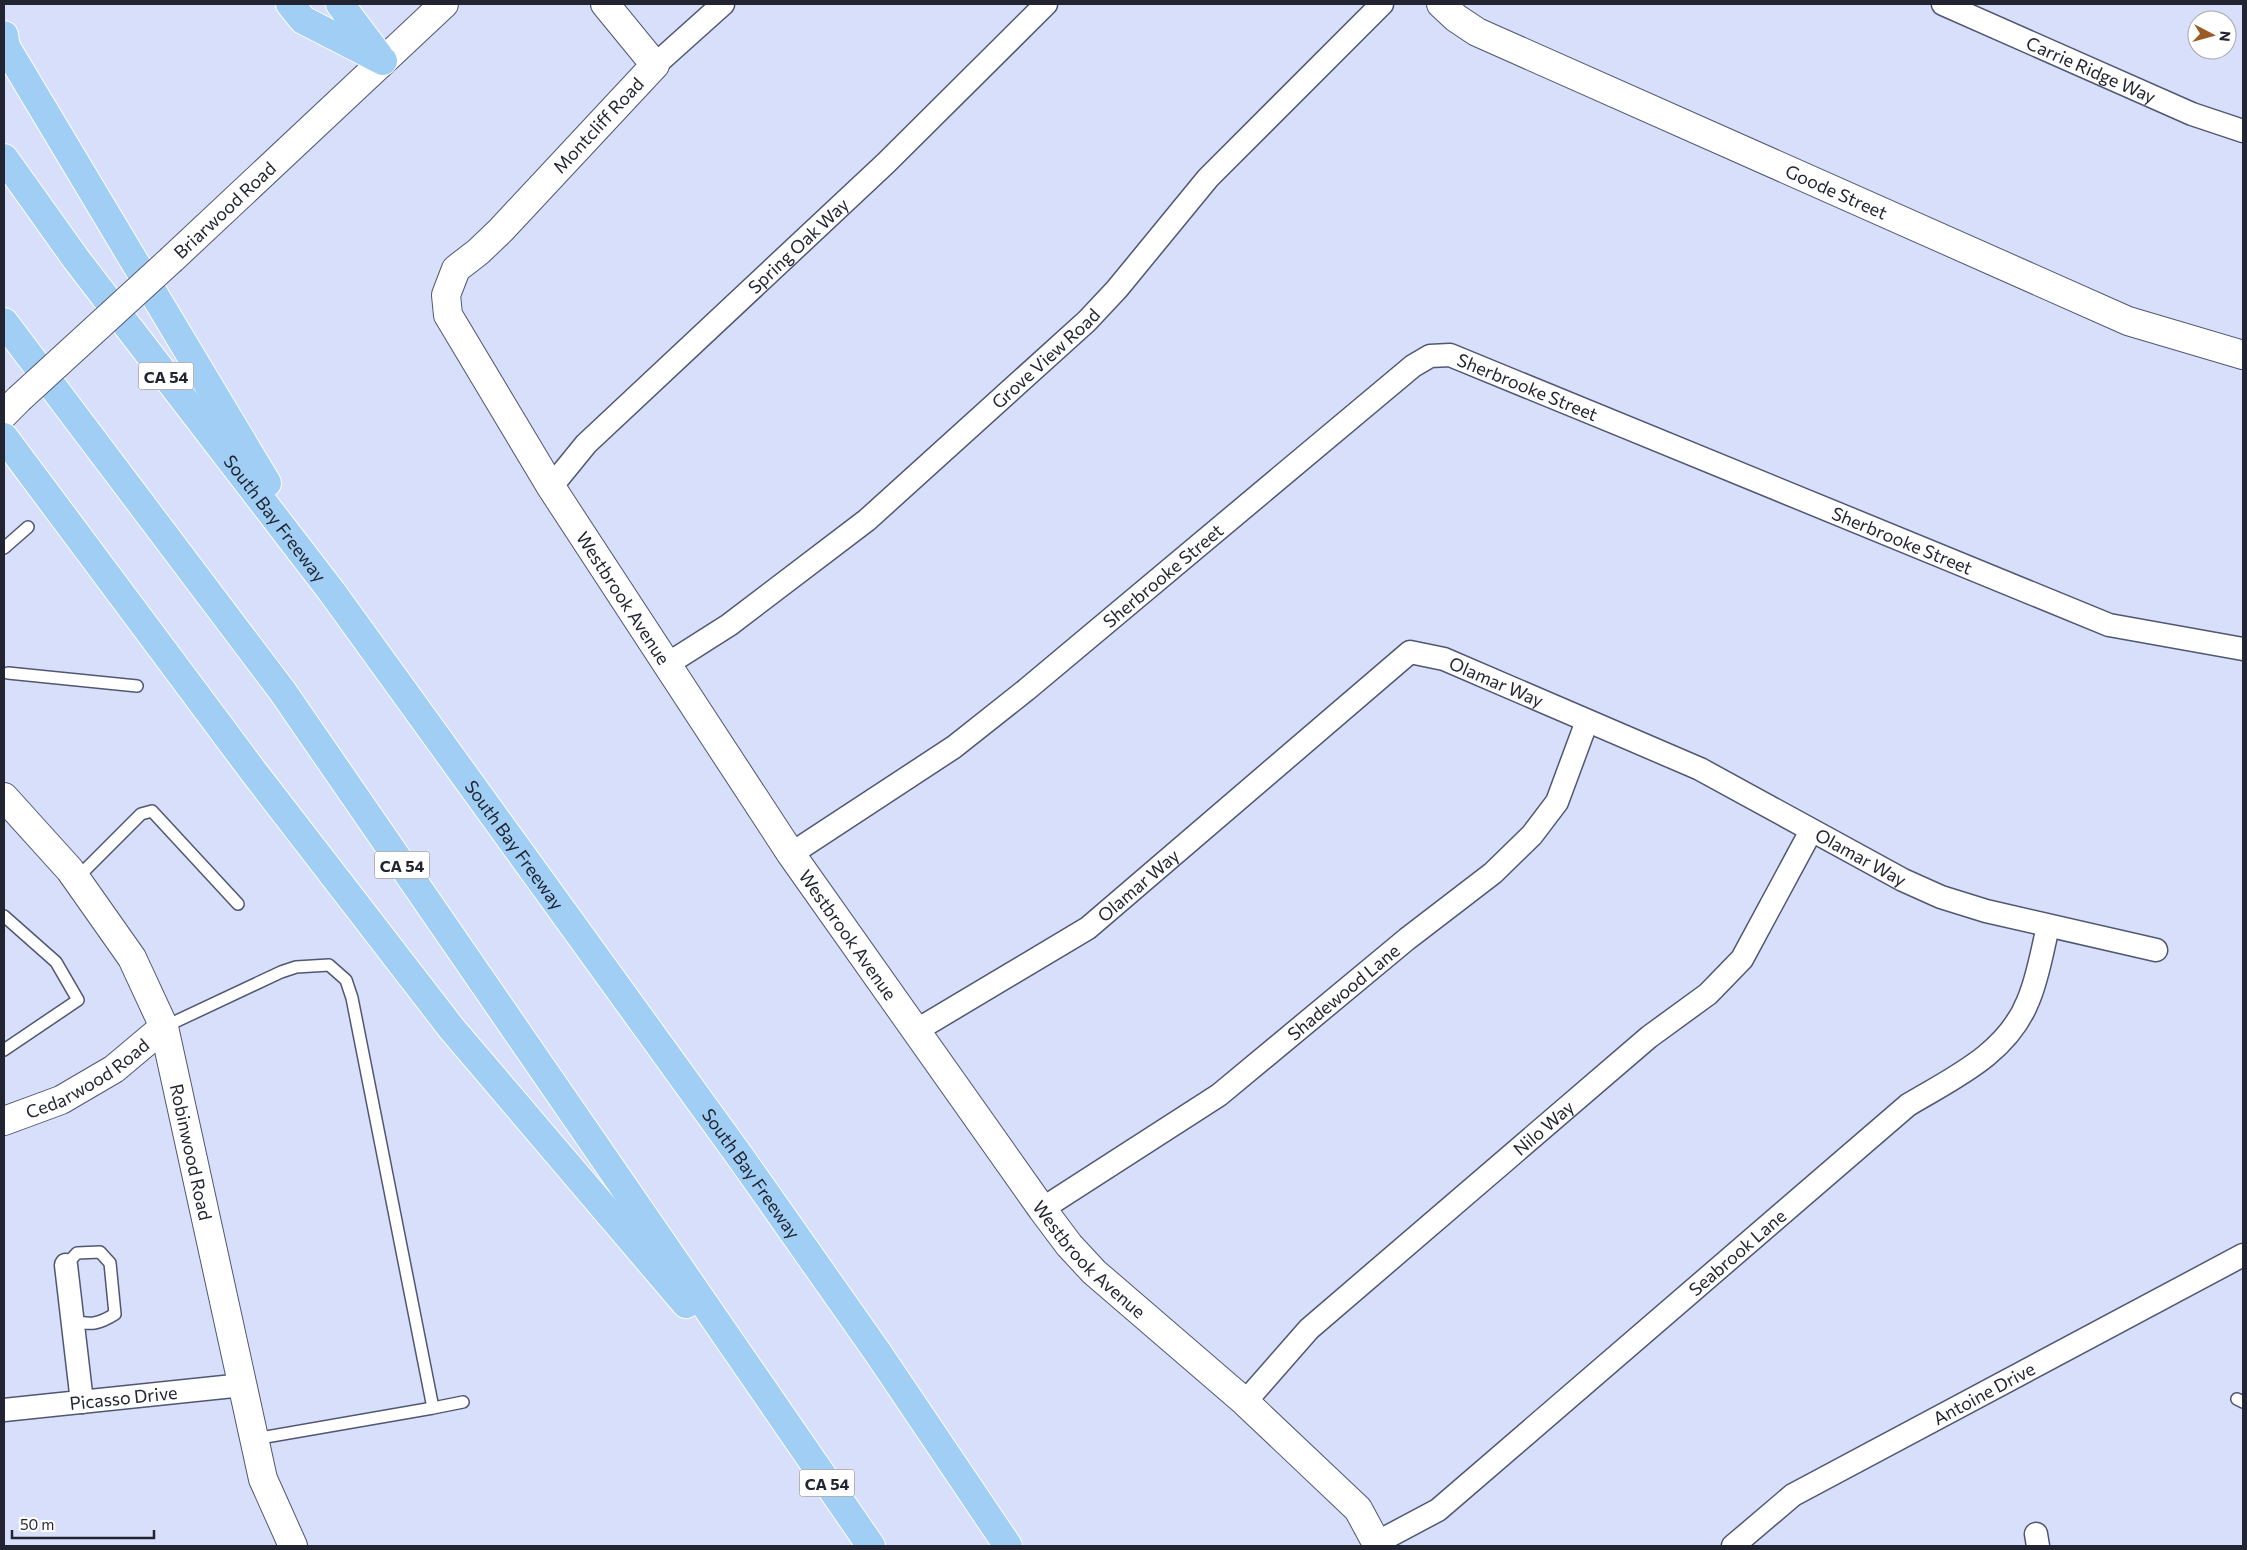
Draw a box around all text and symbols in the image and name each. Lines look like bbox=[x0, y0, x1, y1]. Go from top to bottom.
north arrow bbox=[2187, 10, 2237, 60]
text: N bbox=[2216, 30, 2234, 43]
street label: Carrie Ridge Way bbox=[2023, 31, 2159, 108]
street label: Montcliff Road bbox=[548, 73, 648, 177]
street label: Briarwood Road bbox=[169, 157, 280, 263]
street label: Goode Street bbox=[1782, 159, 1891, 224]
street label: Spring Oak Way bbox=[743, 193, 853, 298]
street label: Grove View Road bbox=[987, 304, 1104, 413]
street label: Sherbrooke Street bbox=[1454, 348, 1601, 425]
road number: CA 54 bbox=[138, 362, 194, 390]
street label: South Bay Freeway bbox=[219, 450, 331, 586]
street label: Sherbrooke Street bbox=[1829, 502, 1976, 579]
street label: Sherbrooke Street bbox=[1098, 519, 1227, 632]
street label: Westbrook Avenue bbox=[572, 527, 675, 668]
street label: Olamar Way bbox=[1446, 652, 1547, 711]
street label: South Bay Freeway bbox=[460, 776, 569, 914]
street label: Olamar Way bbox=[1812, 823, 1910, 891]
street label: Olamar Way bbox=[1093, 844, 1183, 926]
road number: CA 54 bbox=[374, 852, 430, 878]
street label: Westbrook Avenue bbox=[794, 865, 902, 1004]
street label: Shadewood Lane bbox=[1283, 939, 1404, 1045]
street label: Cedarwood Road bbox=[23, 1034, 153, 1123]
street label: Robinwood Road bbox=[166, 1082, 217, 1222]
street label: Nilo Way bbox=[1509, 1096, 1578, 1160]
street label: South Bay Freeway bbox=[698, 1104, 805, 1243]
street label: Westbrook Avenue bbox=[1028, 1196, 1150, 1322]
street label: Seabrook Lane bbox=[1684, 1204, 1790, 1300]
street label: Antoine Drive bbox=[1929, 1357, 2038, 1429]
street label: Picasso Drive bbox=[68, 1381, 178, 1414]
road number: CA 54 bbox=[800, 1470, 854, 1496]
scale bar bbox=[12, 1508, 155, 1540]
text: 50 m bbox=[20, 1515, 54, 1533]

